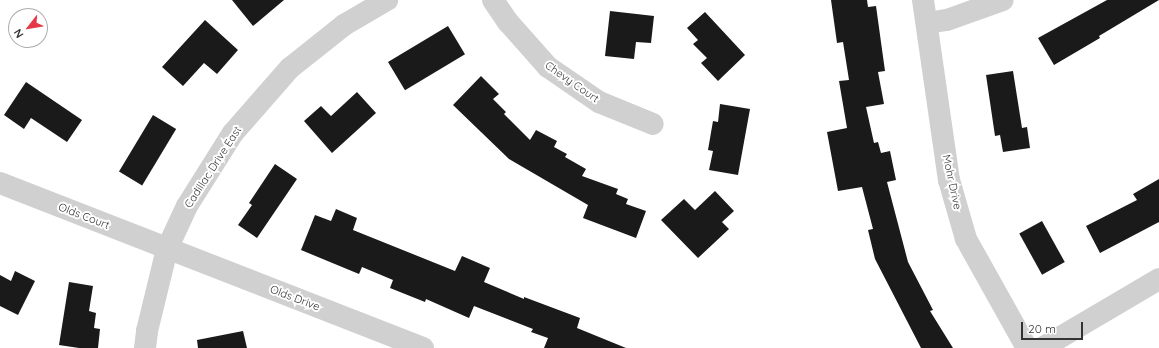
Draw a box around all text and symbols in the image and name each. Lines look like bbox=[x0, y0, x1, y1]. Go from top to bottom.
north arrow bbox=[8, 8, 48, 48]
text: N bbox=[10, 27, 27, 41]
street label: Chevy Court bbox=[543, 59, 601, 105]
street label: Cadillac Drive East bbox=[182, 124, 244, 210]
street label: Mohr Drive bbox=[940, 153, 964, 211]
street label: Olds Court bbox=[57, 200, 111, 232]
street label: Olds Drive bbox=[268, 282, 322, 314]
scale bar bbox=[1023, 314, 1085, 340]
text: 20 m bbox=[1028, 321, 1056, 336]

